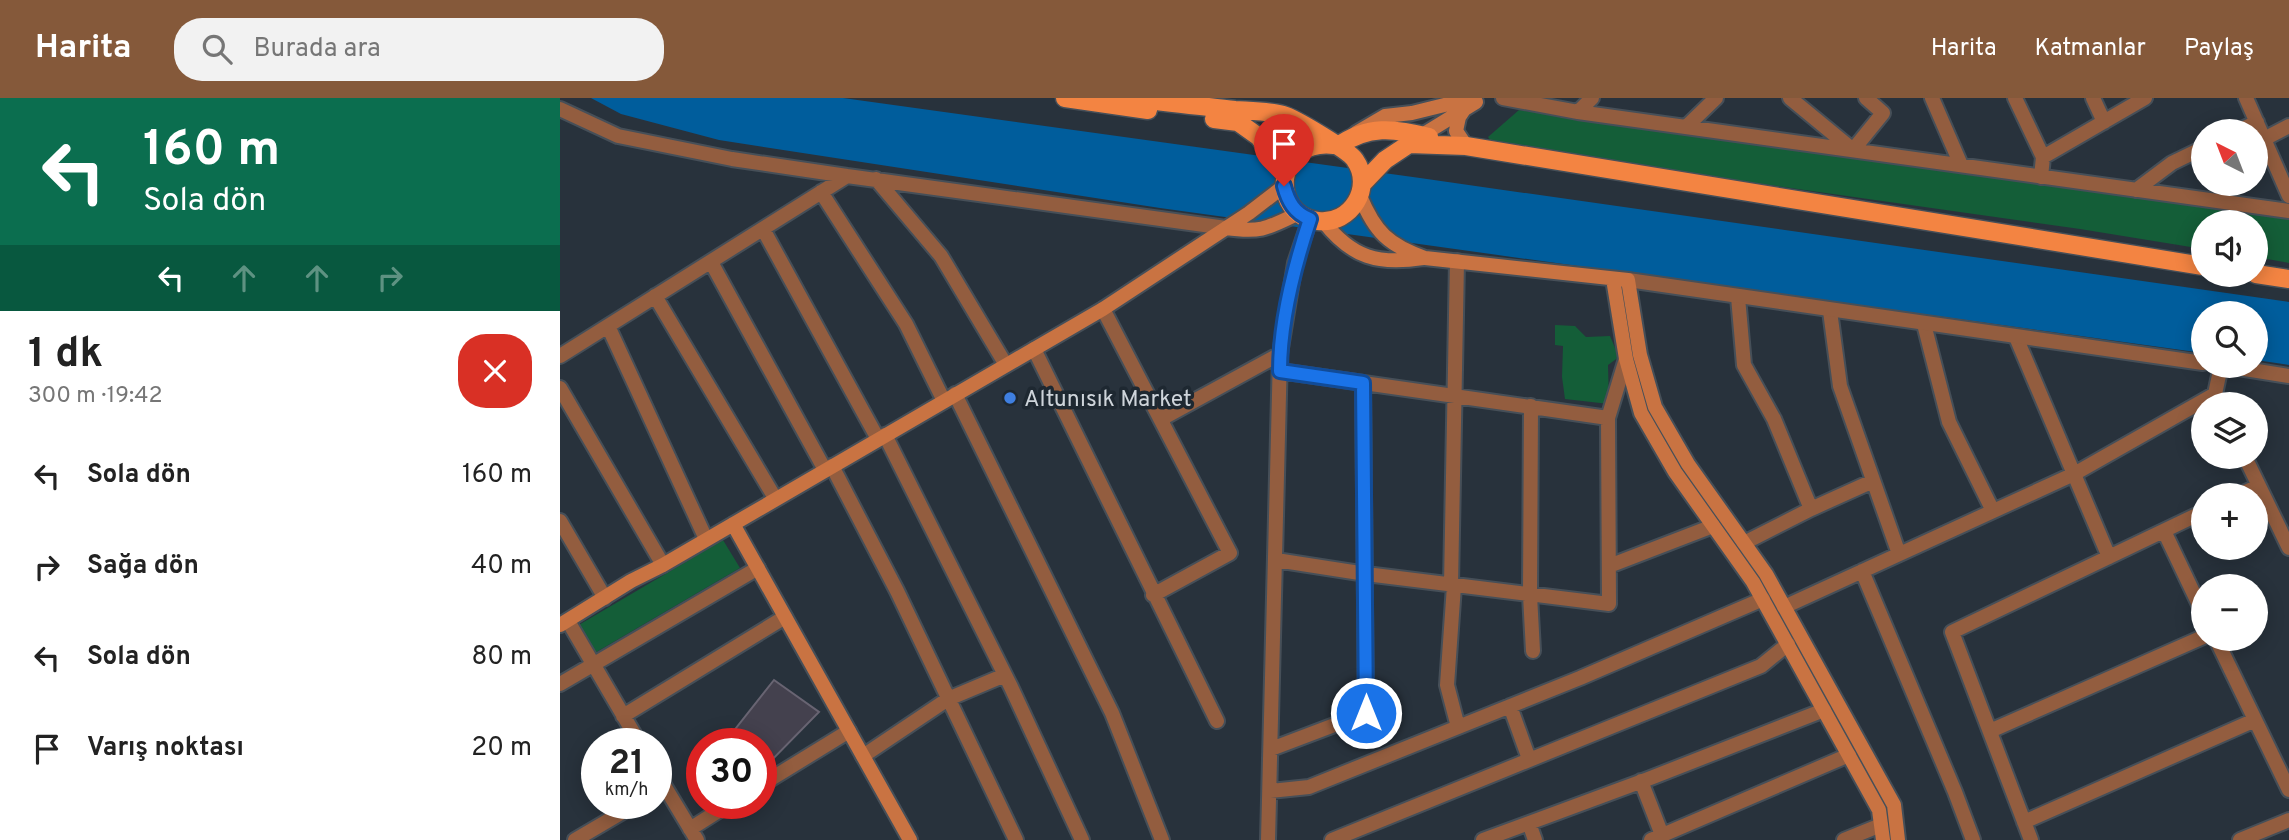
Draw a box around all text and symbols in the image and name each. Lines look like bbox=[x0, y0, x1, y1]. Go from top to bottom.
search box bbox=[174, 18, 664, 81]
text: Harita bbox=[35, 28, 132, 70]
icon: search bbox=[198, 30, 236, 68]
text: Burada ara bbox=[254, 33, 381, 66]
text: Harita bbox=[1931, 34, 1997, 64]
text: Katmanlar bbox=[2035, 34, 2146, 64]
text: Paylaş bbox=[2184, 34, 2254, 64]
pin bbox=[1254, 114, 1314, 186]
north arrow bbox=[2191, 119, 2268, 196]
map controls bbox=[2191, 119, 2268, 651]
text: 160 m bbox=[143, 121, 280, 183]
icon: arrive bbox=[1265, 125, 1303, 163]
icon: left bbox=[28, 126, 119, 217]
text: Sola dön bbox=[143, 182, 266, 222]
button: sound bbox=[2191, 210, 2268, 287]
icon: left bbox=[152, 259, 190, 297]
icon: ahead bbox=[225, 259, 263, 297]
icon: ahead bbox=[298, 259, 336, 297]
icon: right bbox=[371, 259, 409, 297]
button: search bbox=[2191, 301, 2268, 378]
text: 1 dk bbox=[28, 329, 103, 382]
button: close bbox=[458, 334, 532, 408]
text: 300 m · 19:42 bbox=[28, 382, 163, 411]
place label: Altunısık Market bbox=[1024, 386, 1192, 415]
marker: Altunısık Market bbox=[1002, 390, 1018, 406]
button: layers bbox=[2191, 392, 2268, 469]
icon: left bbox=[28, 457, 66, 495]
text: Sola dön bbox=[87, 459, 191, 492]
text: 160 m bbox=[462, 459, 532, 492]
button: + bbox=[2191, 483, 2268, 560]
icon: right bbox=[28, 548, 66, 586]
text: Sağa dön bbox=[87, 550, 199, 583]
text: 40 m bbox=[471, 550, 532, 583]
button: − bbox=[2191, 574, 2268, 651]
icon: left bbox=[28, 639, 66, 677]
text: Sola dön bbox=[87, 641, 191, 674]
text: 80 m bbox=[472, 641, 532, 674]
position arrow bbox=[1329, 676, 1403, 750]
speed limit sign: 30 bbox=[686, 728, 777, 819]
icon: arrive bbox=[28, 730, 66, 768]
text: Varış noktası bbox=[87, 732, 244, 765]
text: 20 m bbox=[471, 732, 532, 765]
text: 21 bbox=[609, 742, 644, 786]
text: km/h bbox=[605, 779, 648, 802]

